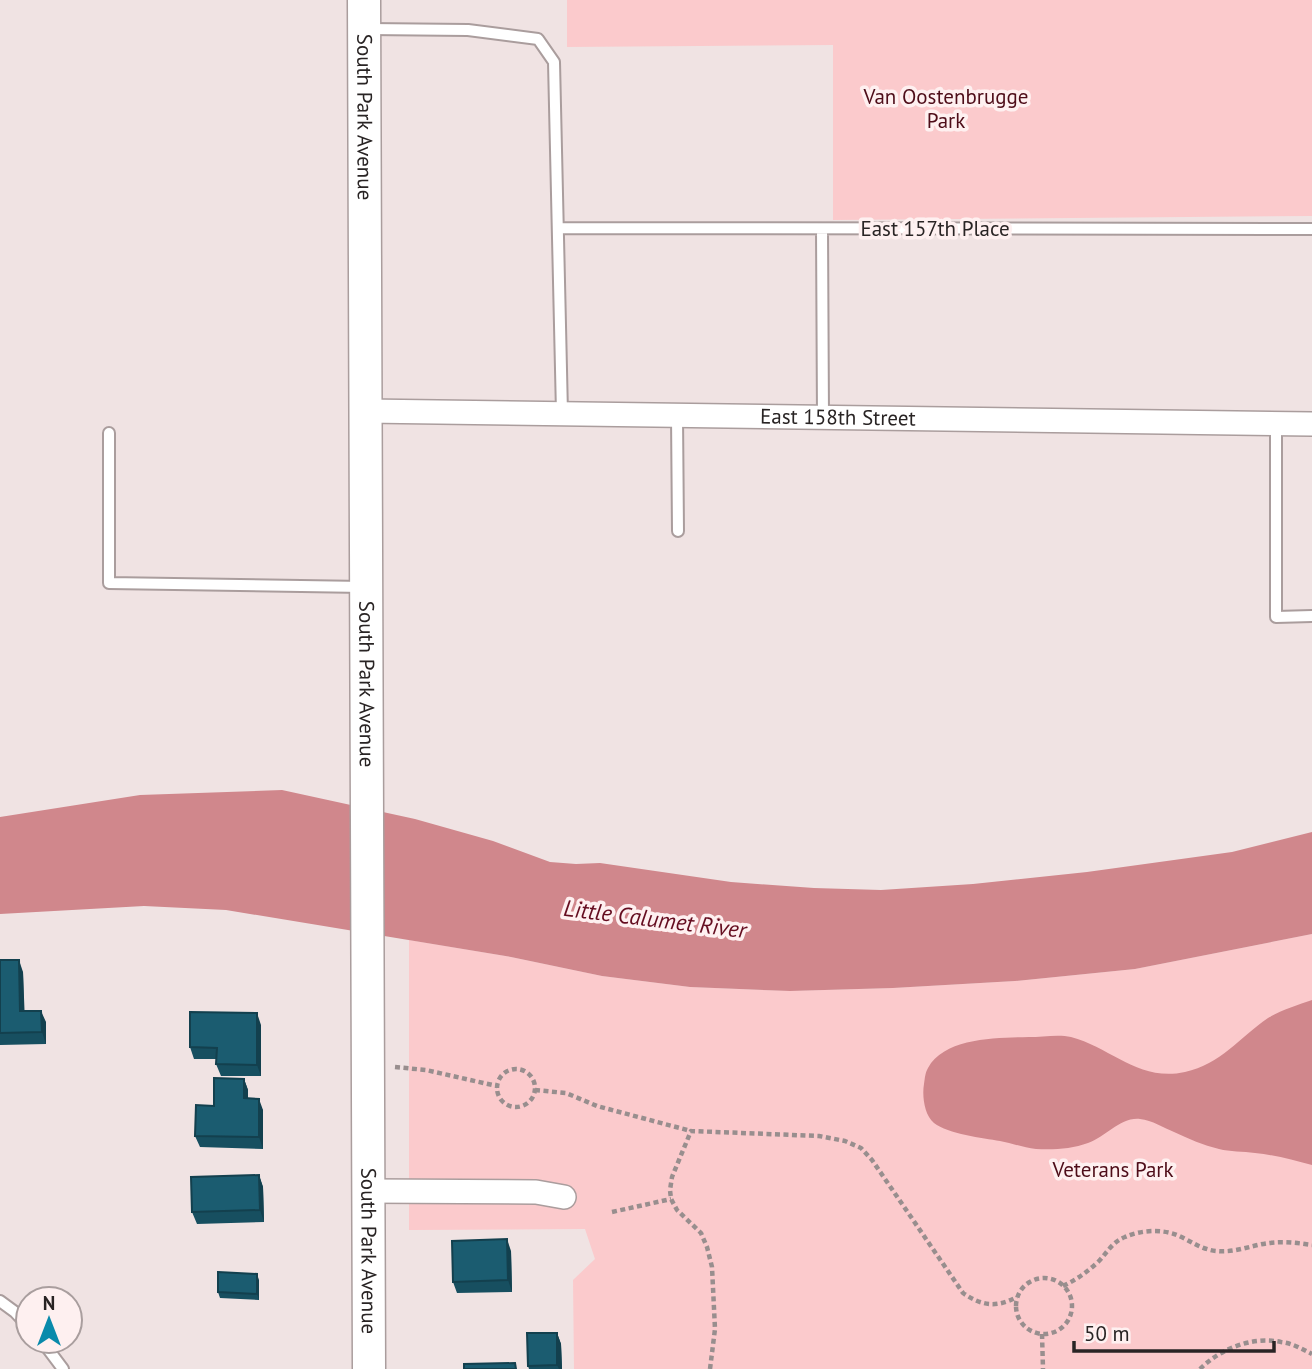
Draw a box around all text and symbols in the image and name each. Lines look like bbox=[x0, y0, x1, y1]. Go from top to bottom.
street label: South Park Avenue bbox=[351, 34, 379, 200]
park label: Van Oostenbrugge Park bbox=[863, 83, 1028, 134]
street label: East 157th Place bbox=[860, 215, 1010, 242]
street label: East 158th Street bbox=[760, 402, 916, 432]
street label: South Park Avenue bbox=[353, 601, 381, 767]
water label: Little Calumet River bbox=[562, 893, 749, 944]
park label: Veterans Park bbox=[1051, 1156, 1174, 1183]
street label: South Park Avenue bbox=[355, 1168, 383, 1334]
north arrow bbox=[14, 1285, 84, 1355]
text: N bbox=[43, 1291, 55, 1315]
scale bar bbox=[1074, 1310, 1274, 1354]
text: 50 m bbox=[1084, 1320, 1130, 1347]

